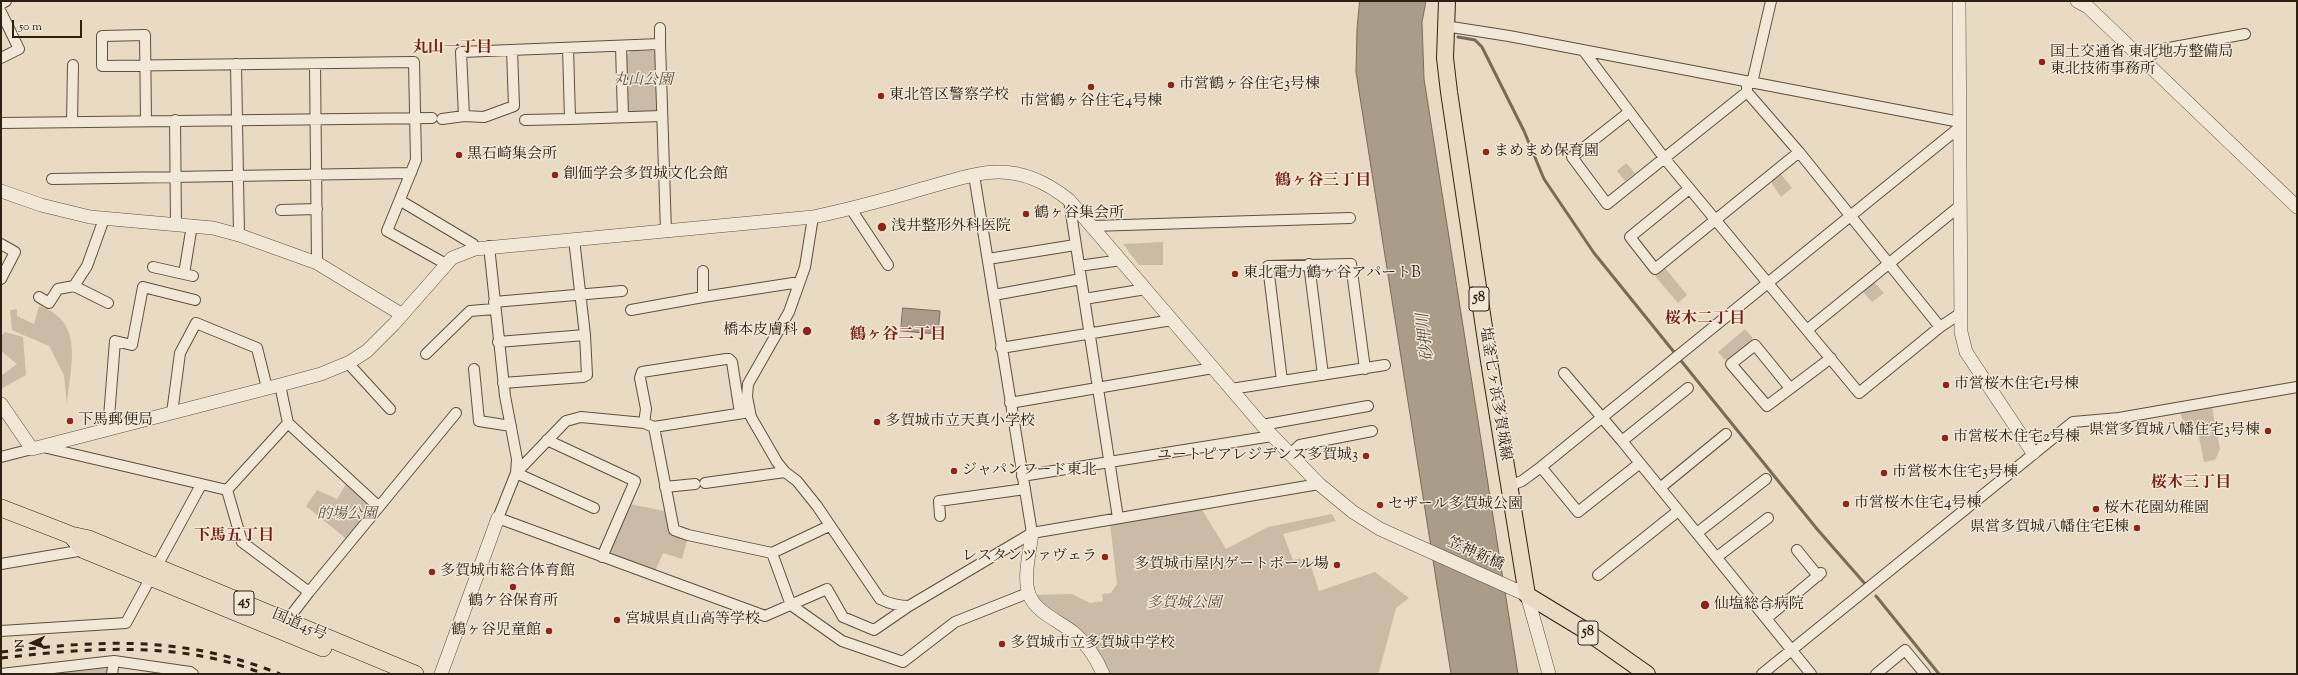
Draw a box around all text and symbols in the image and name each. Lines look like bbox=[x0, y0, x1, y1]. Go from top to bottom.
scale bar bbox=[14, 12, 84, 38]
text: 50 m bbox=[19, 18, 42, 36]
district label: 丸山一丁目 bbox=[412, 39, 492, 59]
place label: 国土交通省 東北地方整備局 東北技術事務所 bbox=[2050, 44, 2233, 79]
marker: 国土交通省 東北地方整備局 東北技術事務所 bbox=[2037, 57, 2047, 67]
park label: 丸山公園 bbox=[613, 72, 673, 90]
place label: 市営鶴ヶ谷住宅3号棟 bbox=[1179, 76, 1320, 94]
marker: 市営鶴ヶ谷住宅3号棟 bbox=[1166, 80, 1176, 90]
marker: 市営鶴ヶ谷住宅4号棟 bbox=[1086, 82, 1096, 92]
place label: 東北管区警察学校 bbox=[889, 87, 1009, 105]
marker: 東北管区警察学校 bbox=[876, 91, 886, 101]
place label: 市営鶴ヶ谷住宅4号棟 bbox=[1020, 93, 1162, 111]
place label: まめまめ保育園 bbox=[1494, 143, 1599, 161]
place label: 黒石崎集会所 bbox=[467, 146, 557, 164]
marker: まめまめ保育園 bbox=[1481, 147, 1491, 157]
marker: 黒石崎集会所 bbox=[454, 150, 464, 160]
place label: 創価学会多賀城文化会館 bbox=[563, 166, 728, 184]
marker: 創価学会多賀城文化会館 bbox=[550, 170, 560, 180]
district label: 鶴ヶ谷三丁目 bbox=[1275, 172, 1371, 192]
place label: 鶴ヶ谷集会所 bbox=[1034, 205, 1124, 223]
marker: 鶴ヶ谷集会所 bbox=[1021, 209, 1031, 219]
place label: 浅井整形外科医院 bbox=[891, 218, 1011, 236]
marker: 浅井整形外科医院 bbox=[876, 221, 888, 233]
place label: 東北電力 鶴ヶ谷アパートB bbox=[1243, 265, 1421, 283]
marker: 東北電力 鶴ヶ谷アパートB bbox=[1230, 269, 1240, 279]
road number: 58 bbox=[1469, 287, 1489, 311]
district label: 桜木二丁目 bbox=[1665, 310, 1745, 330]
water label: 砂押川 bbox=[1415, 312, 1439, 362]
place label: 橋本皮膚科 bbox=[723, 322, 798, 340]
marker: 橋本皮膚科 bbox=[801, 325, 813, 337]
district label: 鶴ヶ谷二丁目 bbox=[850, 326, 946, 346]
street label: 塩釜七ヶ浜多賀城線 bbox=[1475, 326, 1513, 462]
place label: 市営桜木住宅1号棟 bbox=[1954, 376, 2079, 394]
marker: 市営桜木住宅1号棟 bbox=[1941, 380, 1951, 390]
place label: 下馬郵便局 bbox=[78, 412, 153, 430]
place label: 多賀城市立天真小学校 bbox=[885, 413, 1035, 431]
marker: 下馬郵便局 bbox=[65, 416, 75, 426]
marker: 多賀城市立天真小学校 bbox=[872, 417, 882, 427]
place label: 県営多賀城八幡住宅3号棟 bbox=[2089, 422, 2260, 440]
marker: 県営多賀城八幡住宅3号棟 bbox=[2263, 426, 2273, 436]
place label: 市営桜木住宅2号棟 bbox=[1953, 429, 2080, 447]
marker: 市営桜木住宅2号棟 bbox=[1940, 433, 1950, 443]
place label: ユートピアレジデンス多賀城3 bbox=[1157, 447, 1358, 465]
marker: ユートピアレジデンス多賀城3 bbox=[1361, 451, 1371, 461]
place label: ジャパンフード東北 bbox=[962, 462, 1097, 480]
place label: 市営桜木住宅3号棟 bbox=[1892, 464, 2018, 482]
marker: ジャパンフード東北 bbox=[949, 466, 959, 476]
marker: 市営桜木住宅3号棟 bbox=[1879, 468, 1889, 478]
district label: 桜木三丁目 bbox=[2151, 474, 2231, 494]
place label: 市営桜木住宅4号棟 bbox=[1854, 495, 1982, 513]
place label: セザール多賀城公園 bbox=[1388, 496, 1523, 514]
marker: 市営桜木住宅4号棟 bbox=[1841, 499, 1851, 509]
marker: セザール多賀城公園 bbox=[1375, 500, 1385, 510]
place label: 桜木花園幼稚園 bbox=[2104, 500, 2209, 518]
marker: 桜木花園幼稚園 bbox=[2091, 504, 2101, 514]
park label: 的場公園 bbox=[317, 506, 377, 524]
place label: 県営多賀城八幡住宅E棟 bbox=[1970, 519, 2129, 537]
marker: 県営多賀城八幡住宅E棟 bbox=[2132, 523, 2142, 533]
district label: 下馬五丁目 bbox=[194, 527, 274, 547]
street label: 笠神新橋 bbox=[1444, 535, 1506, 575]
place label: レスタンツァヴェラ bbox=[962, 548, 1097, 566]
marker: レスタンツァヴェラ bbox=[1100, 552, 1110, 562]
place label: 多賀城市屋内ゲートボール場 bbox=[1134, 556, 1329, 574]
marker: 多賀城市屋内ゲートボール場 bbox=[1332, 560, 1342, 570]
place label: 多賀城市総合体育館 bbox=[440, 563, 575, 581]
marker: 多賀城市総合体育館 bbox=[427, 567, 437, 577]
marker: 鶴ケ谷保育所 bbox=[508, 582, 518, 592]
road number: 45 bbox=[234, 591, 254, 615]
place label: 鶴ケ谷保育所 bbox=[468, 593, 558, 611]
park label: 多賀城公園 bbox=[1147, 595, 1221, 613]
place label: 仙塩総合病院 bbox=[1714, 596, 1804, 614]
marker: 仙塩総合病院 bbox=[1699, 599, 1711, 611]
street label: 国道45号 bbox=[269, 606, 329, 646]
place label: 宮城県貞山高等学校 bbox=[625, 611, 760, 629]
marker: 宮城県貞山高等学校 bbox=[612, 615, 622, 625]
road number: 58 bbox=[1578, 621, 1598, 645]
place label: 鶴ヶ谷児童館 bbox=[451, 622, 541, 640]
north arrow bbox=[12, 623, 52, 663]
marker: 鶴ヶ谷児童館 bbox=[544, 626, 554, 636]
place label: 多賀城市立多賀城中学校 bbox=[1010, 635, 1175, 653]
text: N bbox=[12, 639, 28, 648]
marker: 多賀城市立多賀城中学校 bbox=[997, 639, 1007, 649]

